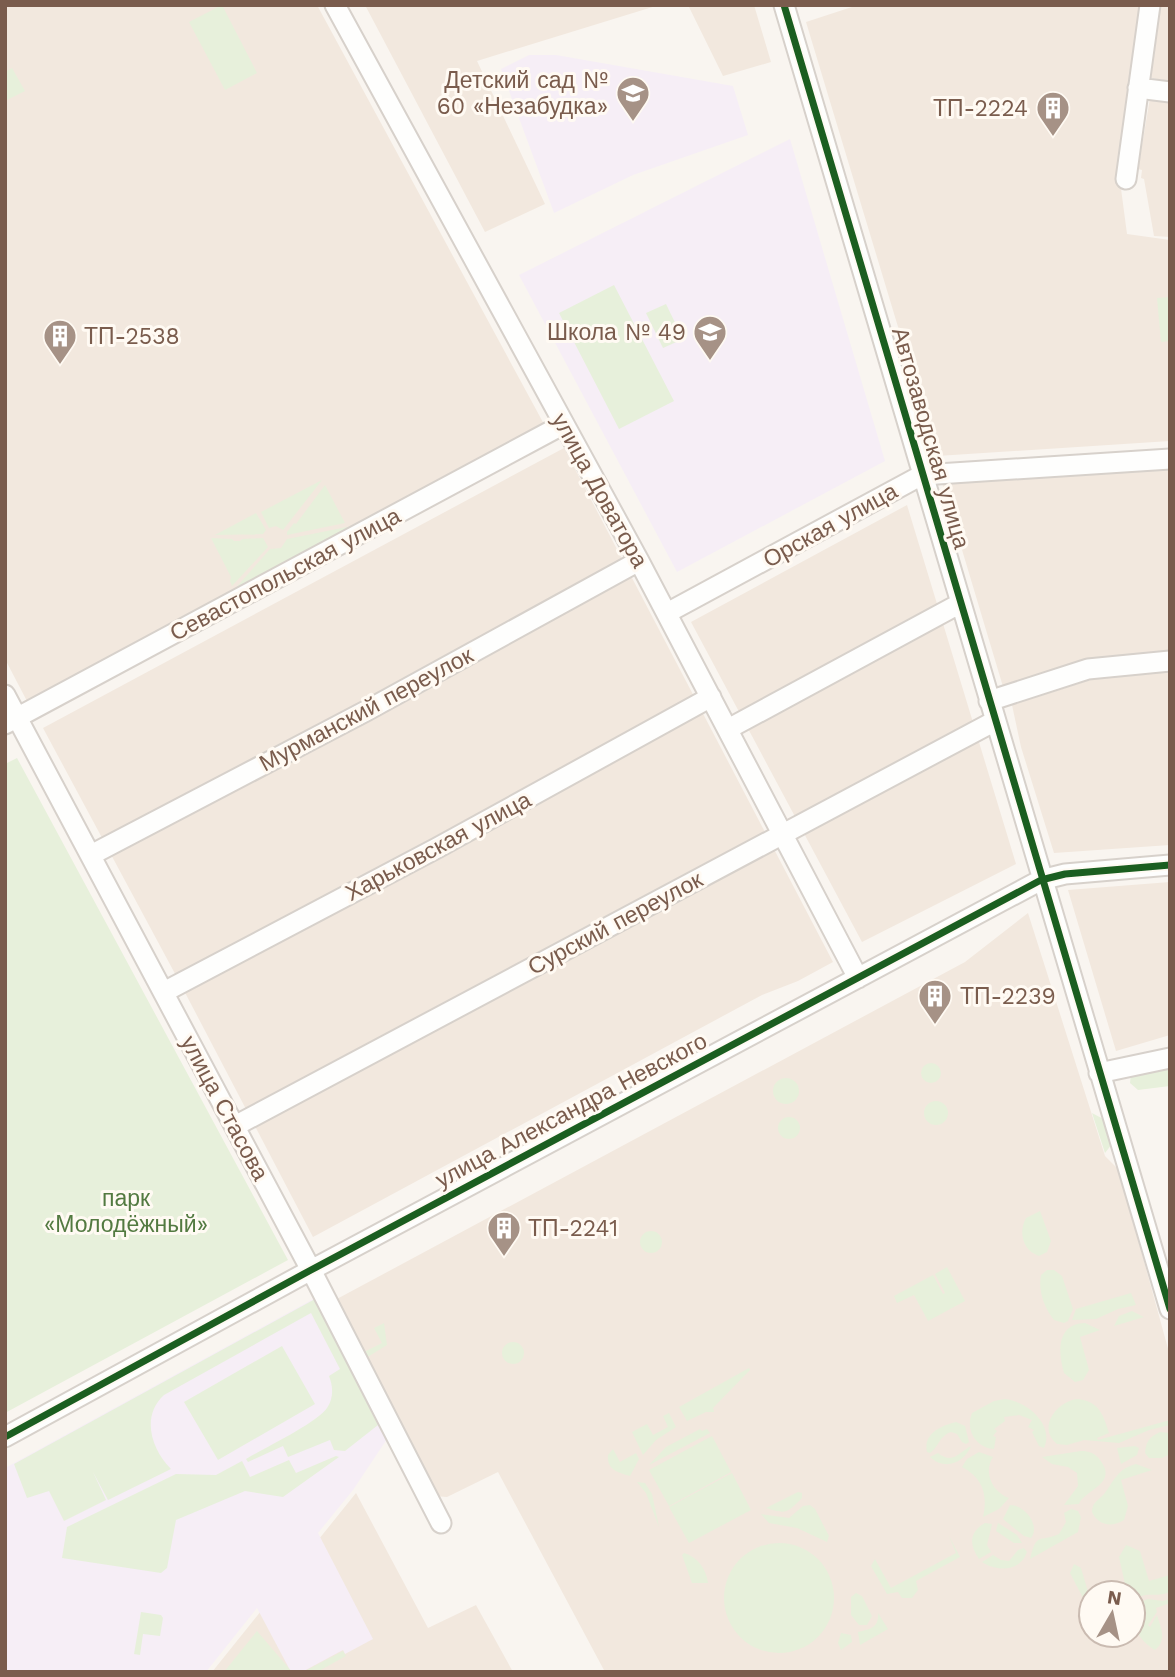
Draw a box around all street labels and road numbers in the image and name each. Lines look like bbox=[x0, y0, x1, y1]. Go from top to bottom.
street label: Автозаводская улица bbox=[886, 324, 975, 552]
street label: улица Доватора bbox=[546, 408, 653, 572]
street label: Орская улица bbox=[759, 477, 902, 573]
street label: Севастопольская улица bbox=[165, 502, 405, 647]
street label: Мурманский переулок bbox=[255, 641, 478, 777]
street label: Харьковская улица bbox=[341, 786, 536, 907]
street label: Сурский переулок bbox=[523, 866, 708, 981]
street label: улица Александра Невского bbox=[431, 1027, 712, 1194]
street label: улица Стасова bbox=[175, 1031, 274, 1185]

